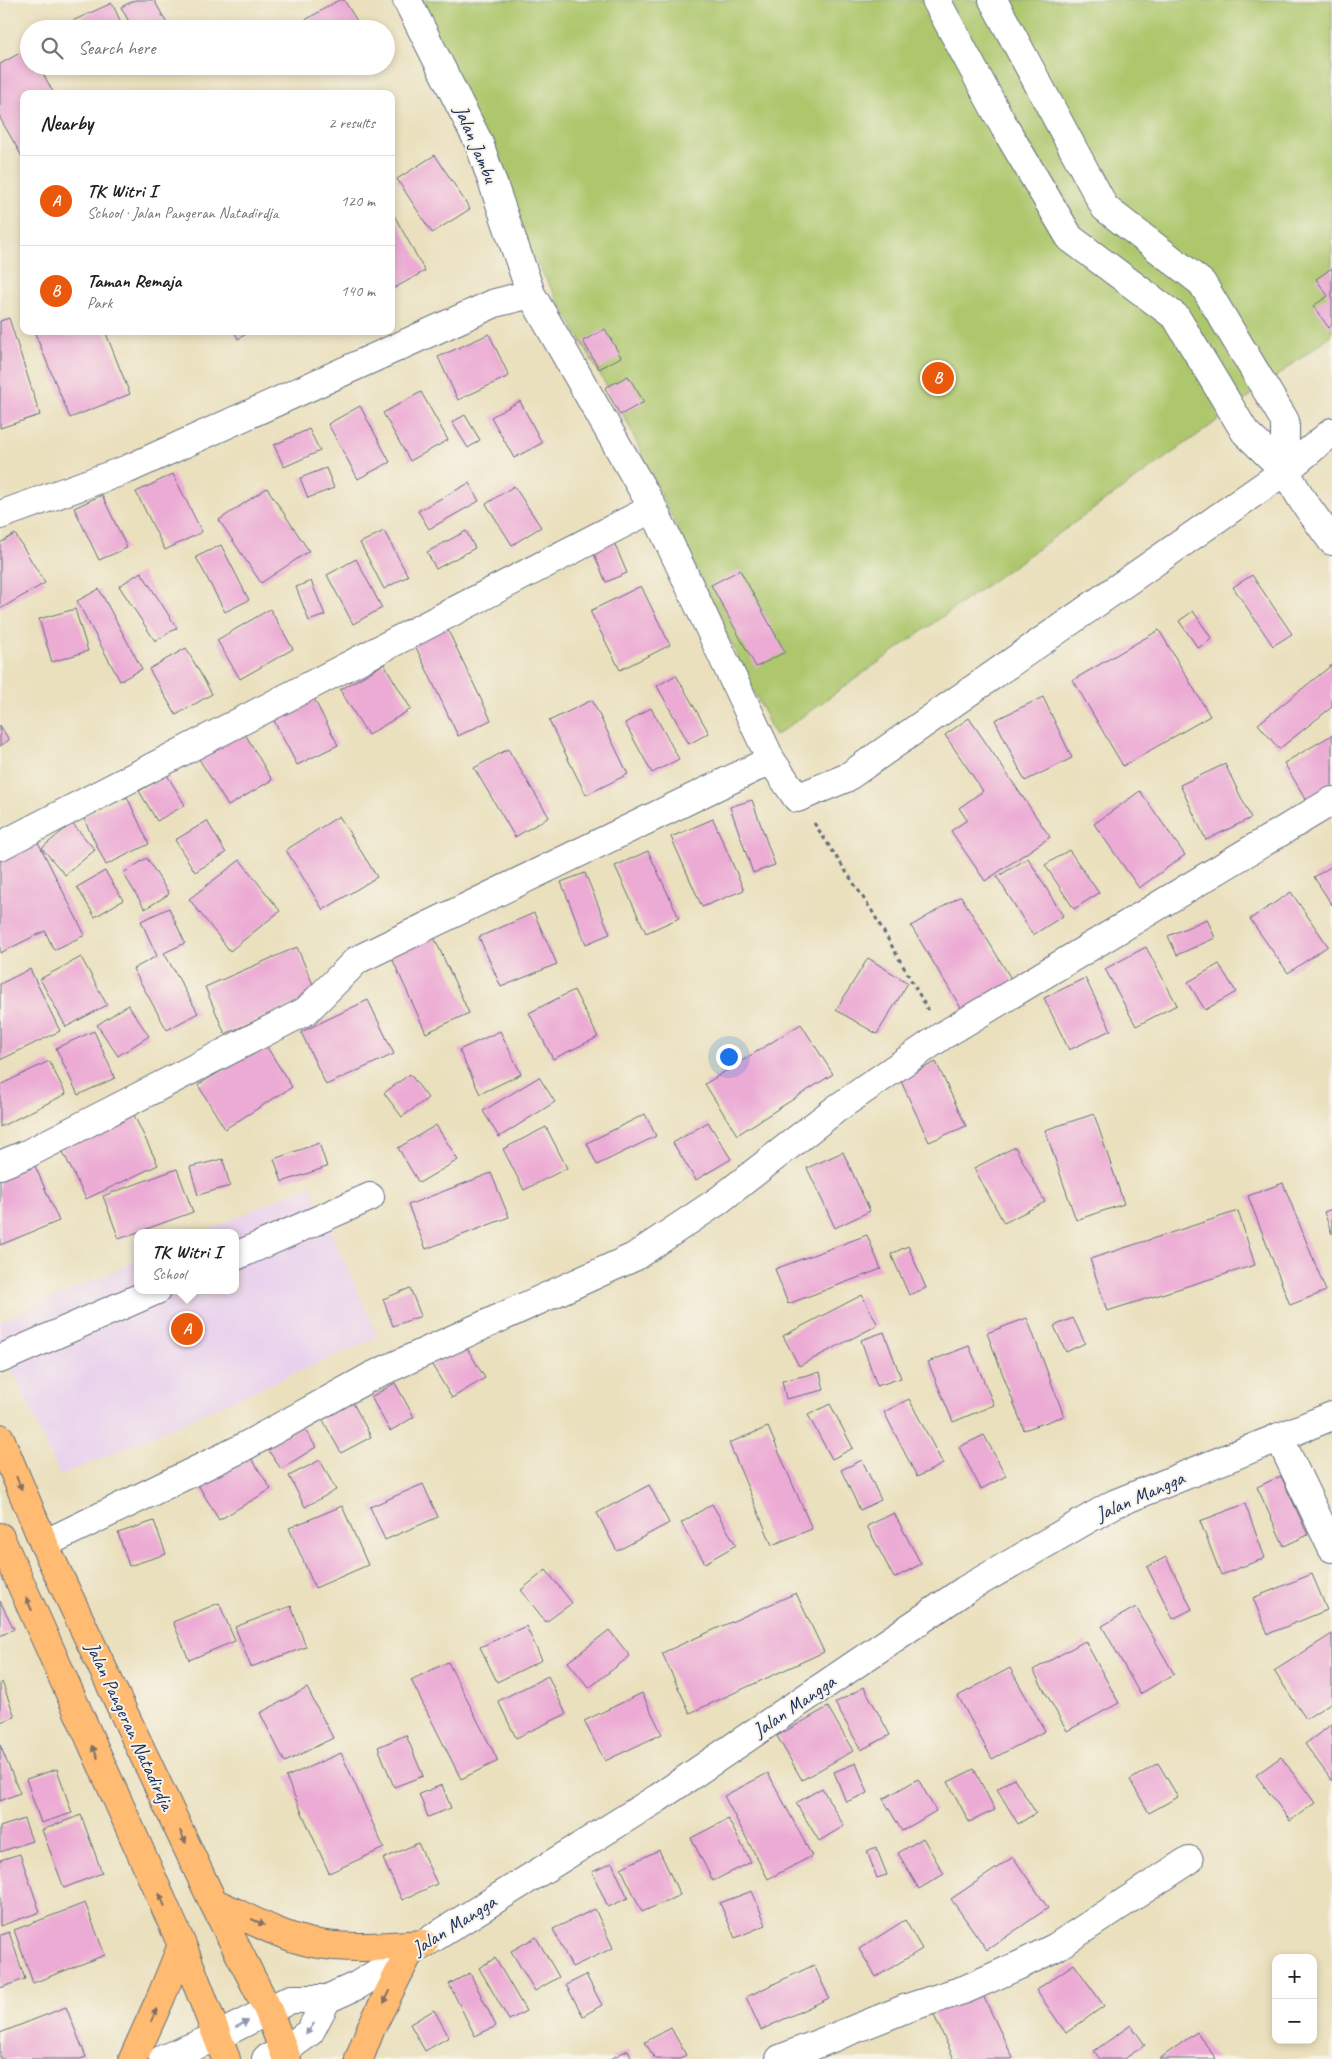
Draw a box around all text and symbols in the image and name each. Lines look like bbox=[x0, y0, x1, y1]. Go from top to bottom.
search box bbox=[20, 20, 395, 75]
icon: search bbox=[38, 34, 66, 62]
text: Search here bbox=[78, 36, 155, 60]
street label: Jalan Jambu bbox=[448, 101, 504, 188]
text: Nearby bbox=[40, 110, 93, 136]
text: 2 results bbox=[328, 113, 375, 133]
text: TK Witri I bbox=[87, 179, 156, 203]
text: A bbox=[52, 191, 60, 211]
text: 120 m bbox=[341, 191, 375, 211]
text: School · Jalan Pangeran Natadirdja bbox=[87, 203, 278, 223]
text: Taman Remaja bbox=[87, 269, 181, 293]
text: B bbox=[52, 281, 60, 301]
text: 140 m bbox=[341, 281, 375, 301]
text: Park bbox=[87, 293, 112, 313]
pin: B bbox=[922, 359, 954, 397]
your location bbox=[716, 1044, 742, 1070]
popup bbox=[134, 1229, 239, 1294]
text: TK Witri I bbox=[152, 1240, 221, 1264]
text: School bbox=[152, 1264, 186, 1284]
pin: A bbox=[171, 1310, 203, 1348]
street label: Jalan Mangga bbox=[1091, 1465, 1189, 1527]
one-way arrow bbox=[15, 1476, 23, 1490]
one-way arrow bbox=[24, 1596, 32, 1611]
street label: Jalan Pangeran Natadirdja bbox=[80, 1637, 181, 1816]
street label: Jalan Mangga bbox=[747, 1669, 841, 1743]
one-way arrow bbox=[91, 1745, 99, 1759]
one-way arrow bbox=[179, 1830, 187, 1844]
street label: Jalan Mangga bbox=[406, 1889, 502, 1961]
one-way arrow bbox=[157, 1893, 165, 1907]
one-way arrow bbox=[251, 1918, 265, 1926]
map controls bbox=[1272, 1954, 1317, 2044]
button: + bbox=[1272, 1954, 1317, 1999]
one-way arrow bbox=[383, 1989, 391, 2004]
button: − bbox=[1272, 1999, 1317, 2044]
one-way arrow bbox=[150, 2008, 158, 2022]
one-way arrow bbox=[235, 2020, 249, 2028]
one-way arrow bbox=[305, 2022, 315, 2036]

